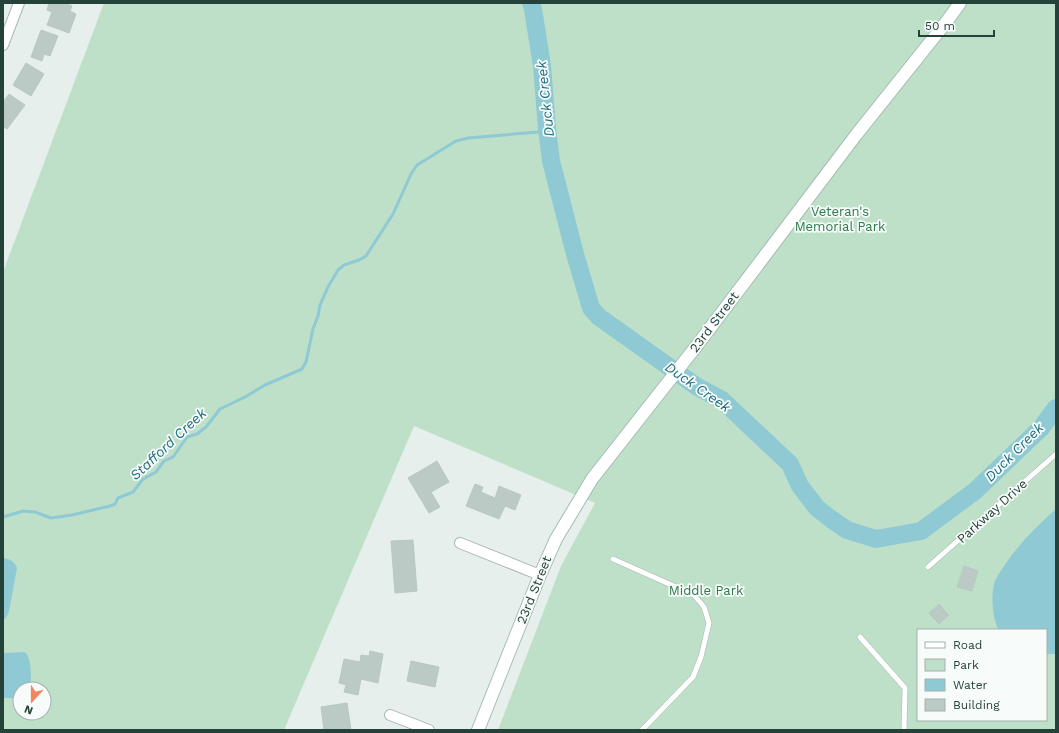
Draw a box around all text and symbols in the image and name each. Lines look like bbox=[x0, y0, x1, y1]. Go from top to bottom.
scale bar bbox=[919, 12, 994, 38]
text: 50 m bbox=[925, 19, 955, 33]
water label: Duck Creek bbox=[533, 60, 557, 138]
park label: Veteran's Memorial Park bbox=[795, 204, 886, 234]
street label: 23rd Street bbox=[686, 288, 742, 355]
water label: Duck Creek bbox=[662, 359, 734, 416]
water label: Stafford Creek bbox=[127, 404, 210, 483]
water label: Duck Creek bbox=[981, 419, 1047, 485]
street label: Parkway Drive bbox=[954, 476, 1030, 546]
street label: 23rd Street bbox=[514, 553, 555, 626]
park label: Middle Park bbox=[669, 583, 744, 598]
legend bbox=[917, 629, 1047, 721]
text: Road bbox=[953, 638, 982, 652]
text: Park bbox=[953, 658, 979, 672]
text: Water bbox=[953, 678, 988, 692]
north arrow bbox=[12, 681, 52, 721]
text: Building bbox=[953, 698, 1000, 712]
text: N bbox=[22, 702, 35, 717]

